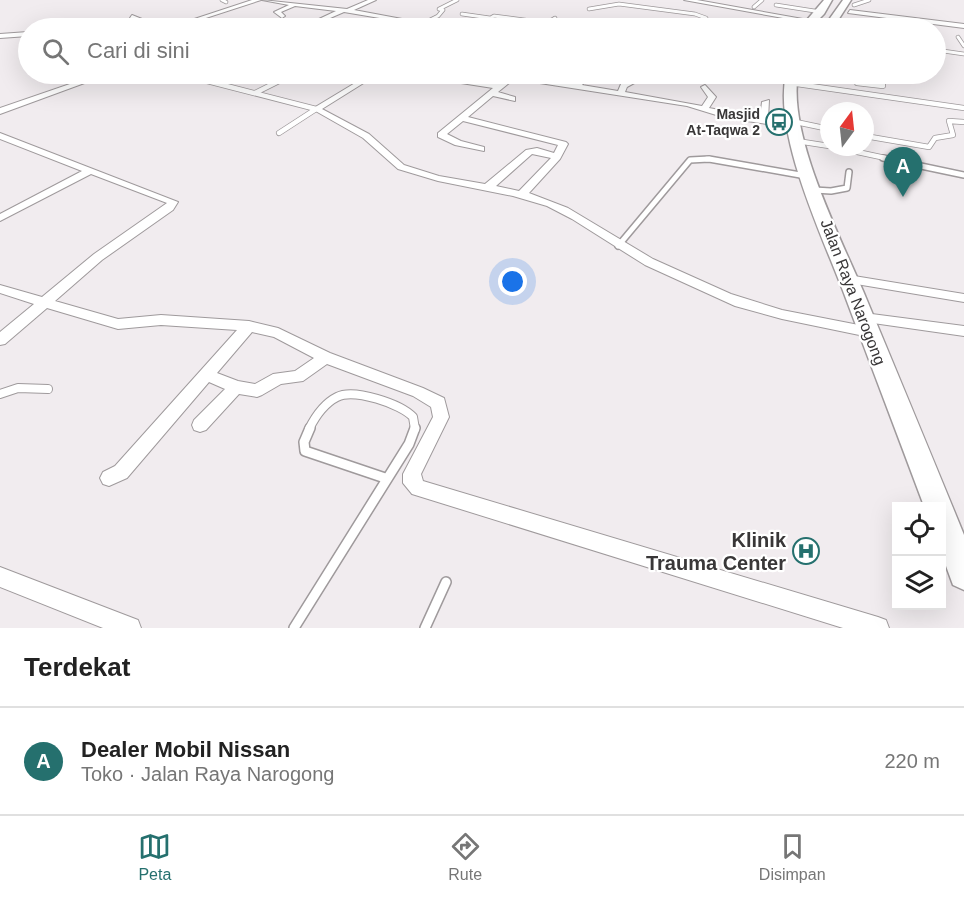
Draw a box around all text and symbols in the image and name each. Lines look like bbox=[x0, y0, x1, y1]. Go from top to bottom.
search box bbox=[18, 18, 946, 84]
icon: search bbox=[39, 35, 72, 68]
text: Cari di sini bbox=[87, 38, 190, 63]
north arrow bbox=[820, 102, 874, 156]
place label: Masjid At-Taqwa 2 bbox=[686, 106, 760, 138]
bus stop icon: Masjid At-Taqwa 2 bbox=[764, 107, 794, 137]
pin: A bbox=[884, 148, 922, 197]
street label: Jalan Raya Narogong bbox=[817, 217, 889, 367]
your location bbox=[498, 267, 527, 296]
map controls bbox=[892, 502, 946, 610]
button: locate bbox=[892, 502, 946, 556]
place label: Klinik Trauma Center bbox=[646, 529, 787, 574]
hospital icon: Klinik Trauma Center bbox=[791, 536, 821, 566]
button: layers bbox=[892, 556, 946, 610]
text: Terdekat bbox=[24, 652, 130, 682]
text: Dealer Mobil Nissan bbox=[81, 737, 290, 762]
text: A bbox=[36, 750, 51, 772]
text: 220 m bbox=[884, 750, 940, 772]
text: Toko · Jalan Raya Narogong bbox=[81, 763, 334, 785]
tab: Peta bbox=[138, 830, 171, 884]
tab: Rute bbox=[448, 830, 482, 884]
tab: Disimpan bbox=[759, 830, 826, 884]

